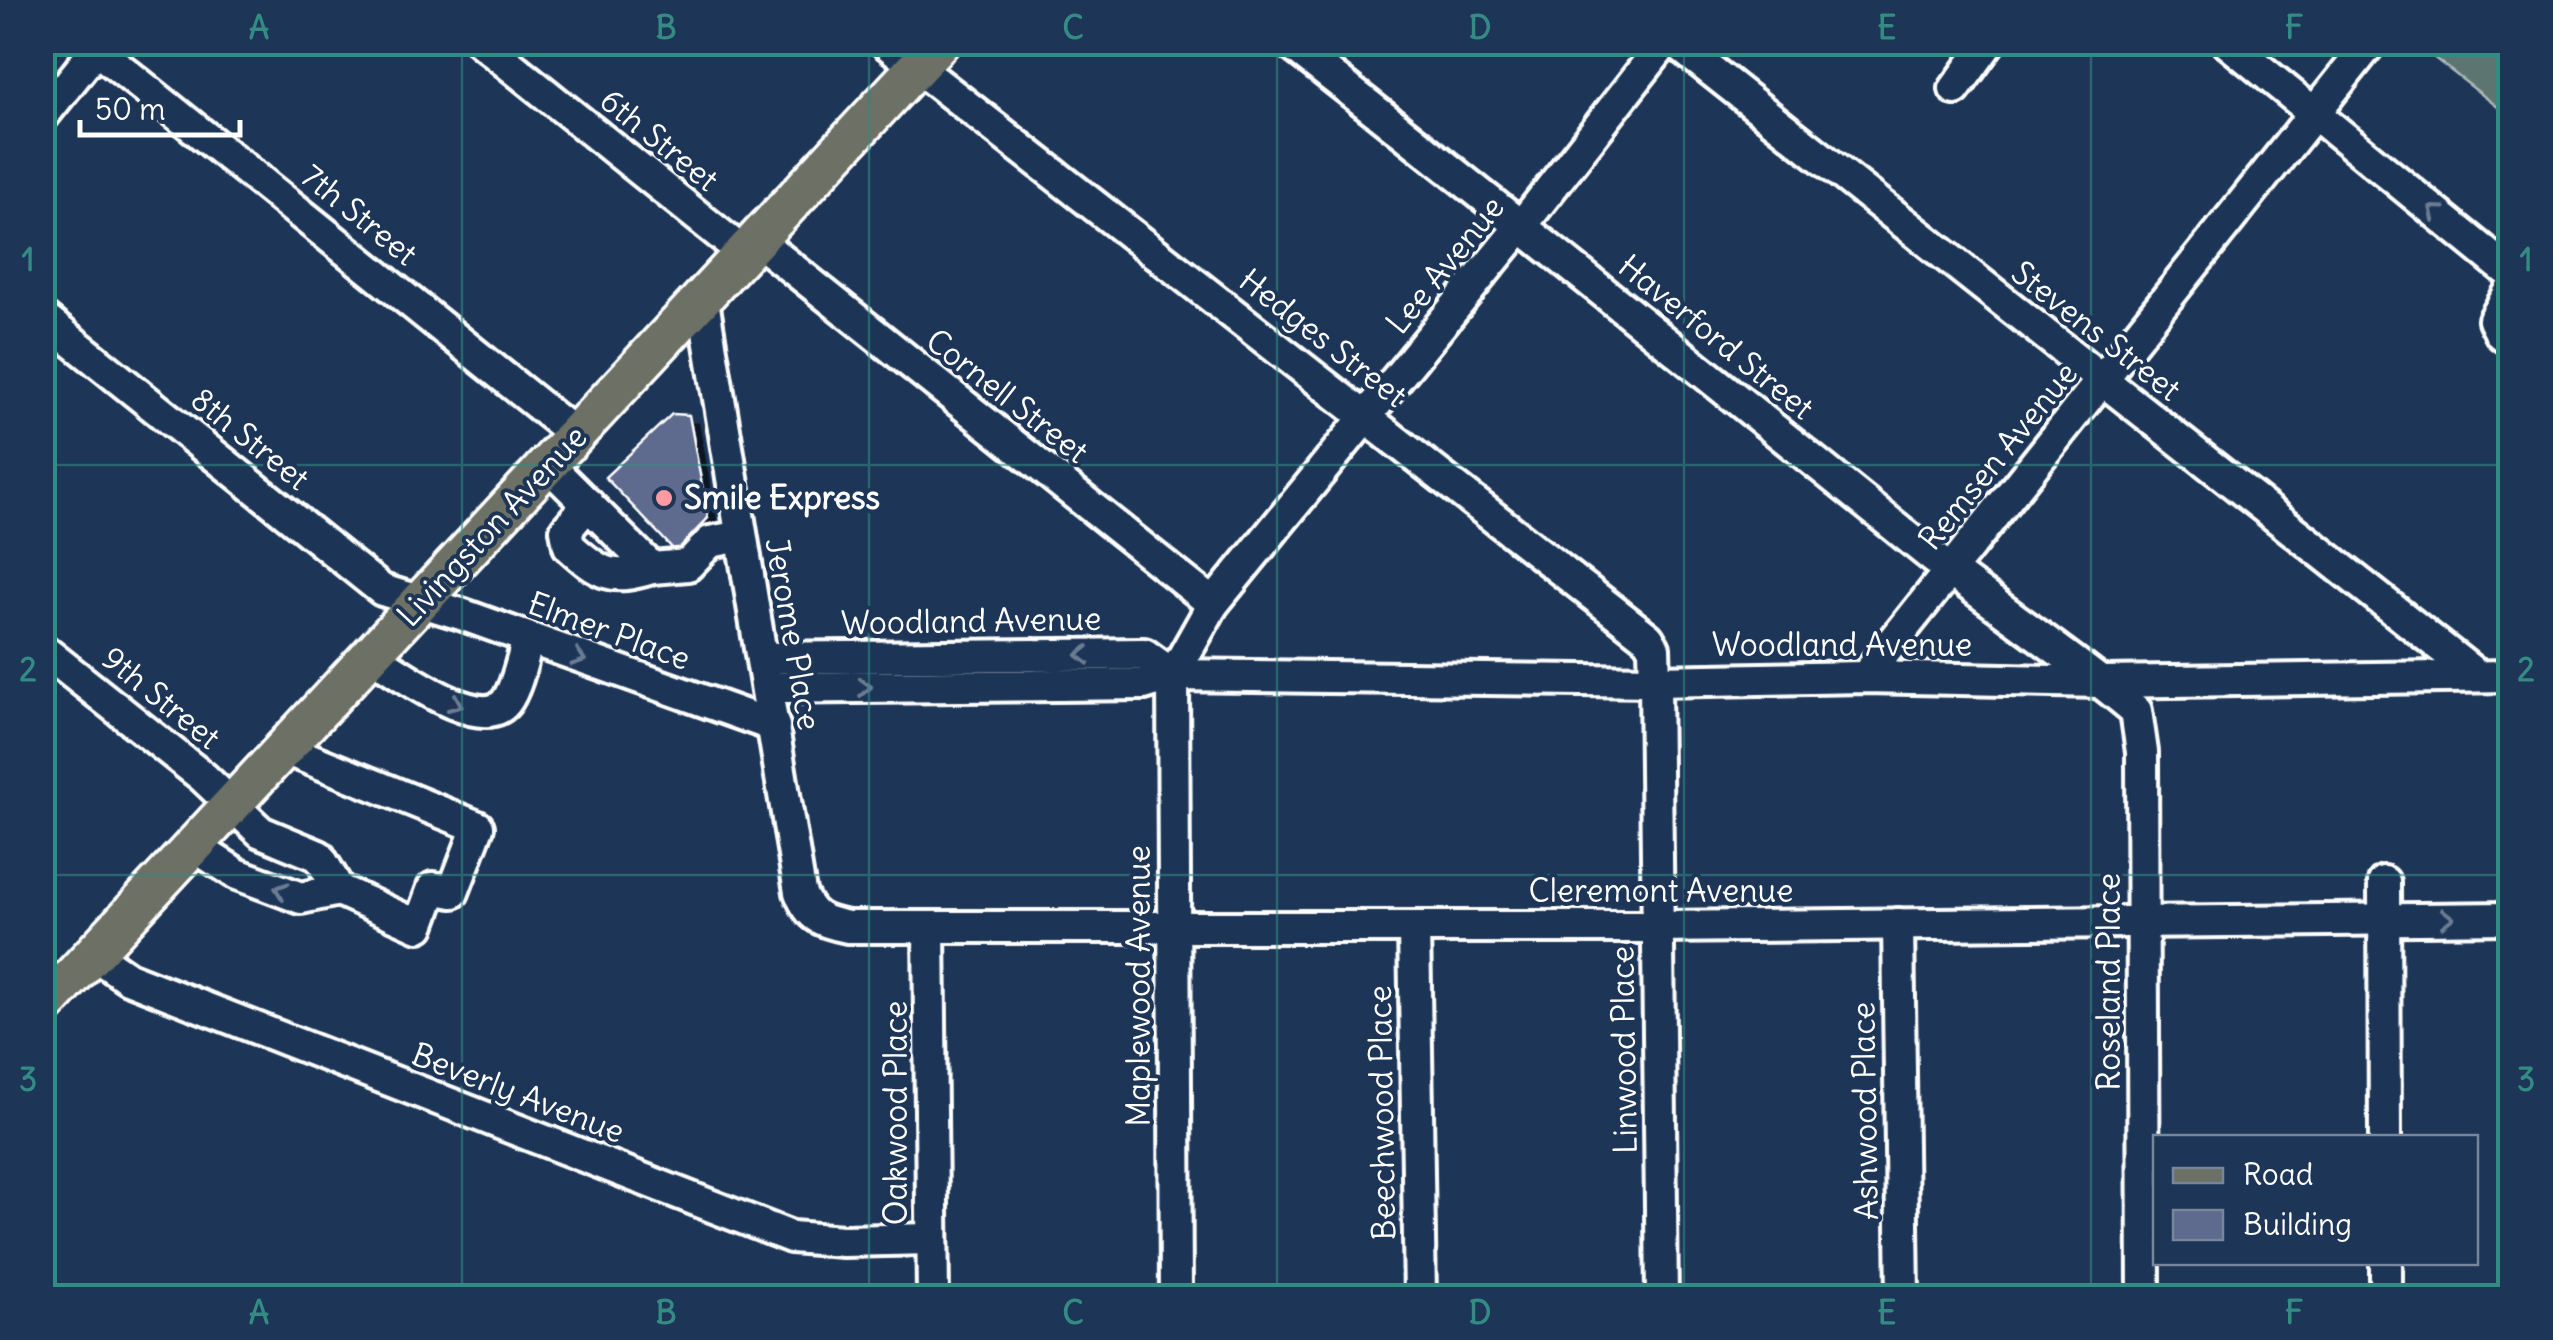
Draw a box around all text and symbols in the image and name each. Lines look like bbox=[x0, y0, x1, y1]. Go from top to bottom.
text: A bbox=[249, 7, 269, 48]
text: B bbox=[656, 7, 676, 48]
text: C bbox=[1062, 7, 1084, 48]
text: D bbox=[1469, 7, 1491, 48]
text: E bbox=[1878, 7, 1896, 48]
text: F bbox=[2285, 7, 2303, 48]
scale bar bbox=[80, 75, 240, 137]
street label: 6th Street bbox=[592, 79, 727, 200]
text: 50 m bbox=[95, 90, 165, 128]
street label: 7th Street bbox=[293, 155, 426, 274]
street label: Lee Avenue bbox=[1377, 187, 1513, 342]
one-way arrow bbox=[2429, 205, 2447, 223]
text: 1 bbox=[22, 239, 34, 280]
text: 1 bbox=[2520, 239, 2532, 280]
street label: Haverford Street bbox=[1610, 245, 1823, 428]
street label: Stevens Street bbox=[2003, 252, 2189, 410]
street label: Hedges Street bbox=[1231, 259, 1415, 416]
street label: Cornell Street bbox=[918, 319, 1097, 472]
street label: Remsen Avenue bbox=[1909, 353, 2086, 558]
street label: 8th Street bbox=[183, 378, 318, 499]
street label: Livingston Avenue bbox=[388, 416, 595, 635]
place label: Smile Express bbox=[684, 477, 880, 518]
marker: Smile Express bbox=[653, 487, 675, 509]
street label: Jerome Place bbox=[756, 534, 831, 733]
street label: Elmer Place bbox=[523, 582, 696, 679]
street label: Woodland Avenue bbox=[840, 598, 1102, 643]
street label: Woodland Avenue bbox=[1712, 624, 1972, 665]
street label: 9th Street bbox=[94, 637, 229, 758]
one-way arrow bbox=[1074, 644, 1090, 666]
one-way arrow bbox=[570, 646, 587, 667]
text: 2 bbox=[19, 649, 37, 690]
text: 2 bbox=[2517, 649, 2535, 690]
one-way arrow bbox=[858, 676, 873, 698]
one-way arrow bbox=[446, 692, 464, 712]
street label: Maplewood Avenue bbox=[1118, 845, 1159, 1127]
street label: Cleremont Avenue bbox=[1529, 870, 1793, 911]
street label: Roseland Place bbox=[2088, 873, 2129, 1091]
one-way arrow bbox=[273, 881, 290, 902]
one-way arrow bbox=[2440, 907, 2456, 929]
street label: Linwood Place bbox=[1601, 946, 1646, 1154]
street label: Beechwood Place bbox=[1359, 985, 1404, 1241]
street label: Oakwood Place bbox=[875, 1001, 916, 1225]
street label: Ashwood Place bbox=[1842, 1001, 1887, 1221]
street label: Beverly Avenue bbox=[406, 1033, 630, 1152]
text: 3 bbox=[19, 1059, 37, 1100]
text: 3 bbox=[2517, 1059, 2535, 1100]
legend bbox=[2153, 1135, 2478, 1265]
text: Road bbox=[2243, 1155, 2313, 1193]
text: Building bbox=[2243, 1205, 2352, 1243]
text: A bbox=[249, 1292, 269, 1333]
text: B bbox=[656, 1292, 676, 1333]
text: C bbox=[1062, 1292, 1084, 1333]
text: D bbox=[1469, 1292, 1491, 1333]
text: E bbox=[1878, 1292, 1896, 1333]
text: F bbox=[2285, 1292, 2303, 1333]

